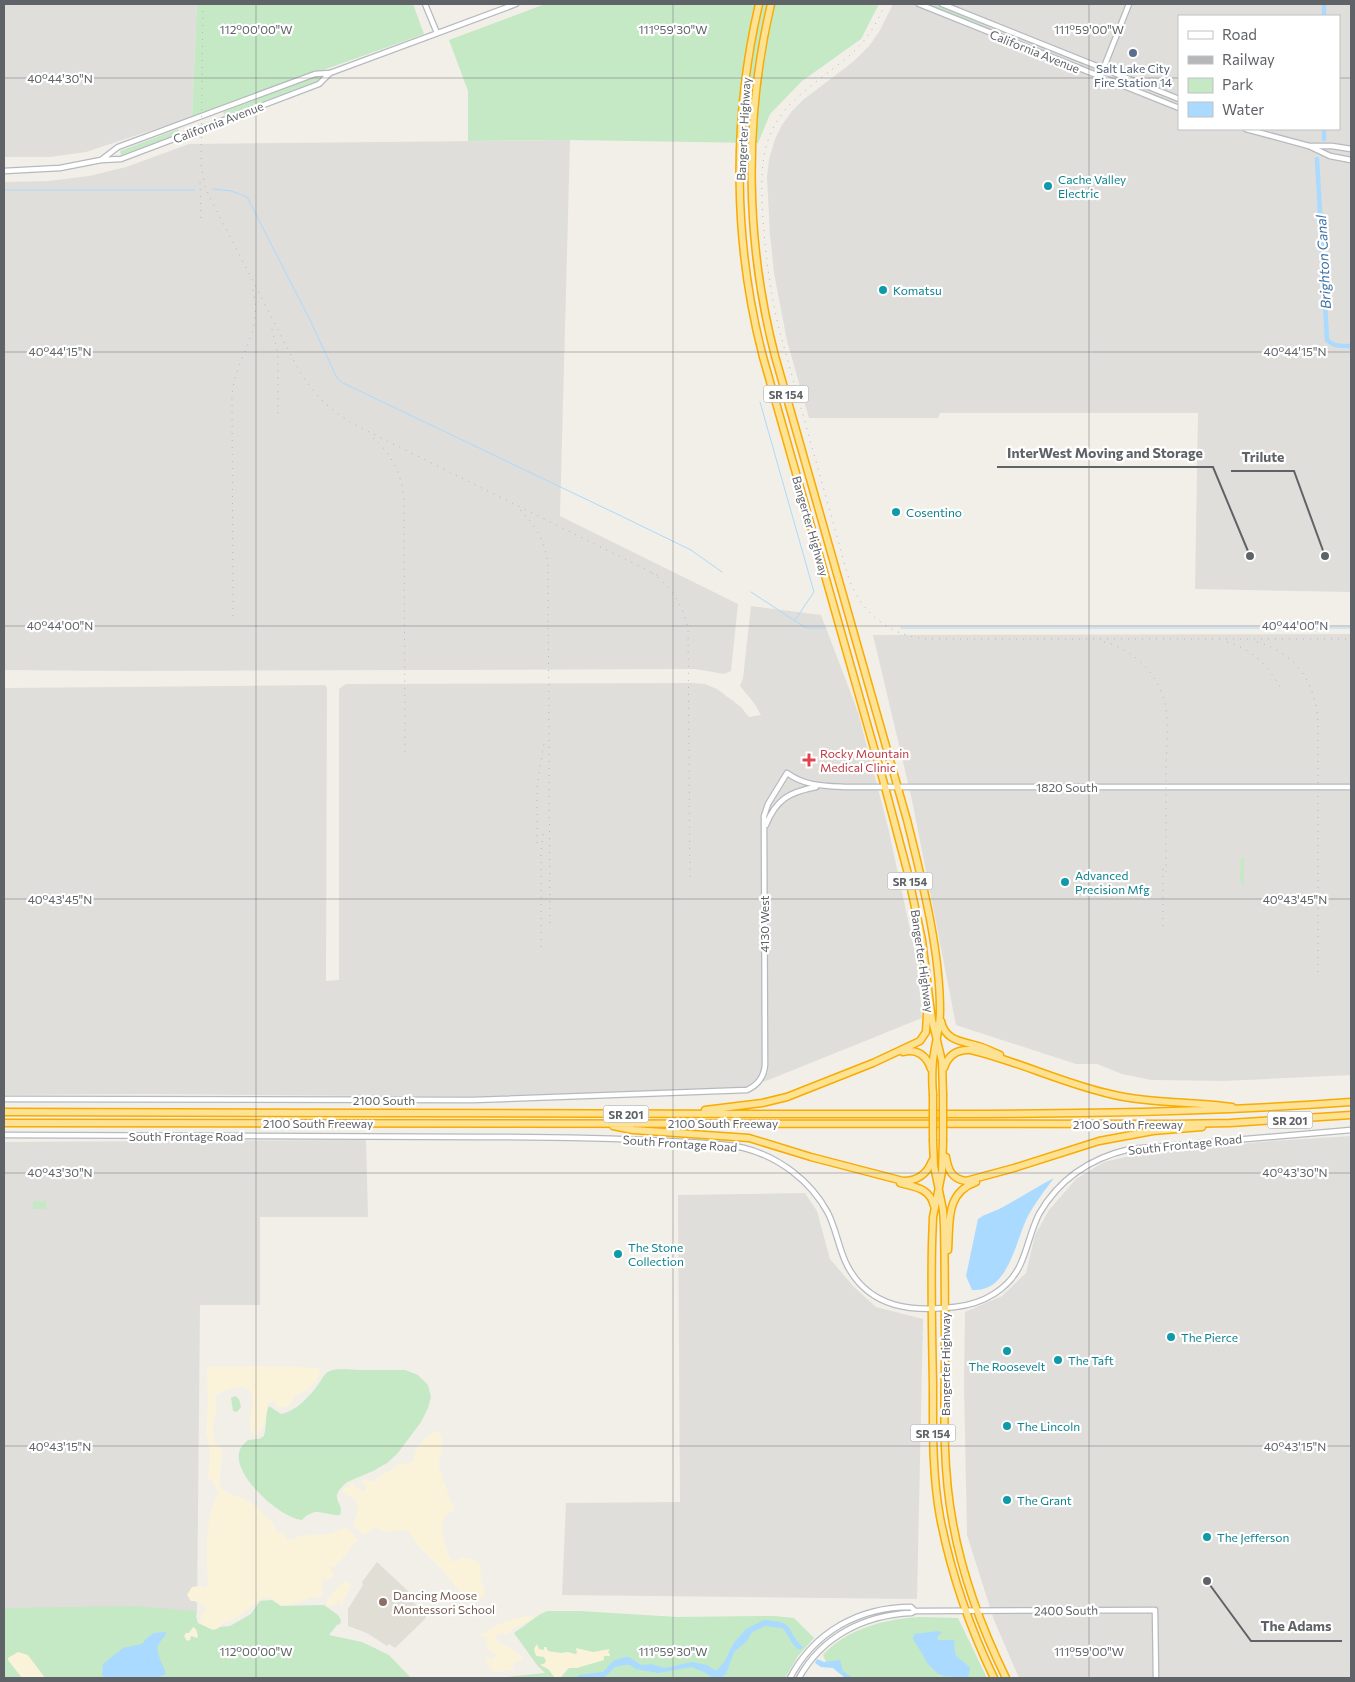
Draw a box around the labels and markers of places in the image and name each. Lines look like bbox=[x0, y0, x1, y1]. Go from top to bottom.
marker: Salt Lake City Fire Station 14 bbox=[1127, 47, 1139, 59]
place label: Salt Lake City Fire Station 14 bbox=[1094, 61, 1172, 89]
place label: Cache Valley Electric bbox=[1058, 172, 1126, 200]
marker: Cache Valley Electric bbox=[1042, 180, 1054, 192]
place label: Komatsu bbox=[893, 283, 942, 297]
marker: Komatsu bbox=[877, 284, 889, 296]
callout: InterWest Moving and Storage bbox=[997, 438, 1213, 467]
callout: Trilute bbox=[1231, 442, 1294, 471]
place label: Cosentino bbox=[906, 505, 962, 519]
marker: Cosentino bbox=[890, 506, 902, 518]
place label: Rocky Mountain Medical Clinic bbox=[820, 746, 909, 774]
marker: Rocky Mountain Medical Clinic bbox=[802, 753, 816, 767]
place label: Advanced Precision Mfg bbox=[1075, 868, 1150, 896]
marker: Advanced Precision Mfg bbox=[1059, 876, 1071, 888]
place label: The Stone Collection bbox=[628, 1240, 684, 1268]
marker: The Stone Collection bbox=[612, 1248, 624, 1260]
place label: The Pierce bbox=[1181, 1330, 1238, 1344]
marker: The Pierce bbox=[1165, 1331, 1177, 1343]
marker: The Roosevelt bbox=[1001, 1345, 1013, 1357]
place label: The Taft bbox=[1068, 1353, 1114, 1367]
marker: The Taft bbox=[1052, 1354, 1064, 1366]
place label: The Roosevelt bbox=[969, 1359, 1046, 1373]
place label: The Lincoln bbox=[1017, 1419, 1080, 1433]
marker: The Lincoln bbox=[1001, 1420, 1013, 1432]
place label: The Grant bbox=[1017, 1493, 1072, 1507]
marker: The Grant bbox=[1001, 1494, 1013, 1506]
place label: The Jefferson bbox=[1217, 1530, 1289, 1545]
marker: The Jefferson bbox=[1201, 1531, 1213, 1543]
place label: Dancing Moose Montessori School bbox=[393, 1588, 495, 1616]
marker: Dancing Moose Montessori School bbox=[377, 1596, 389, 1608]
callout: The Adams bbox=[1251, 1612, 1342, 1641]

